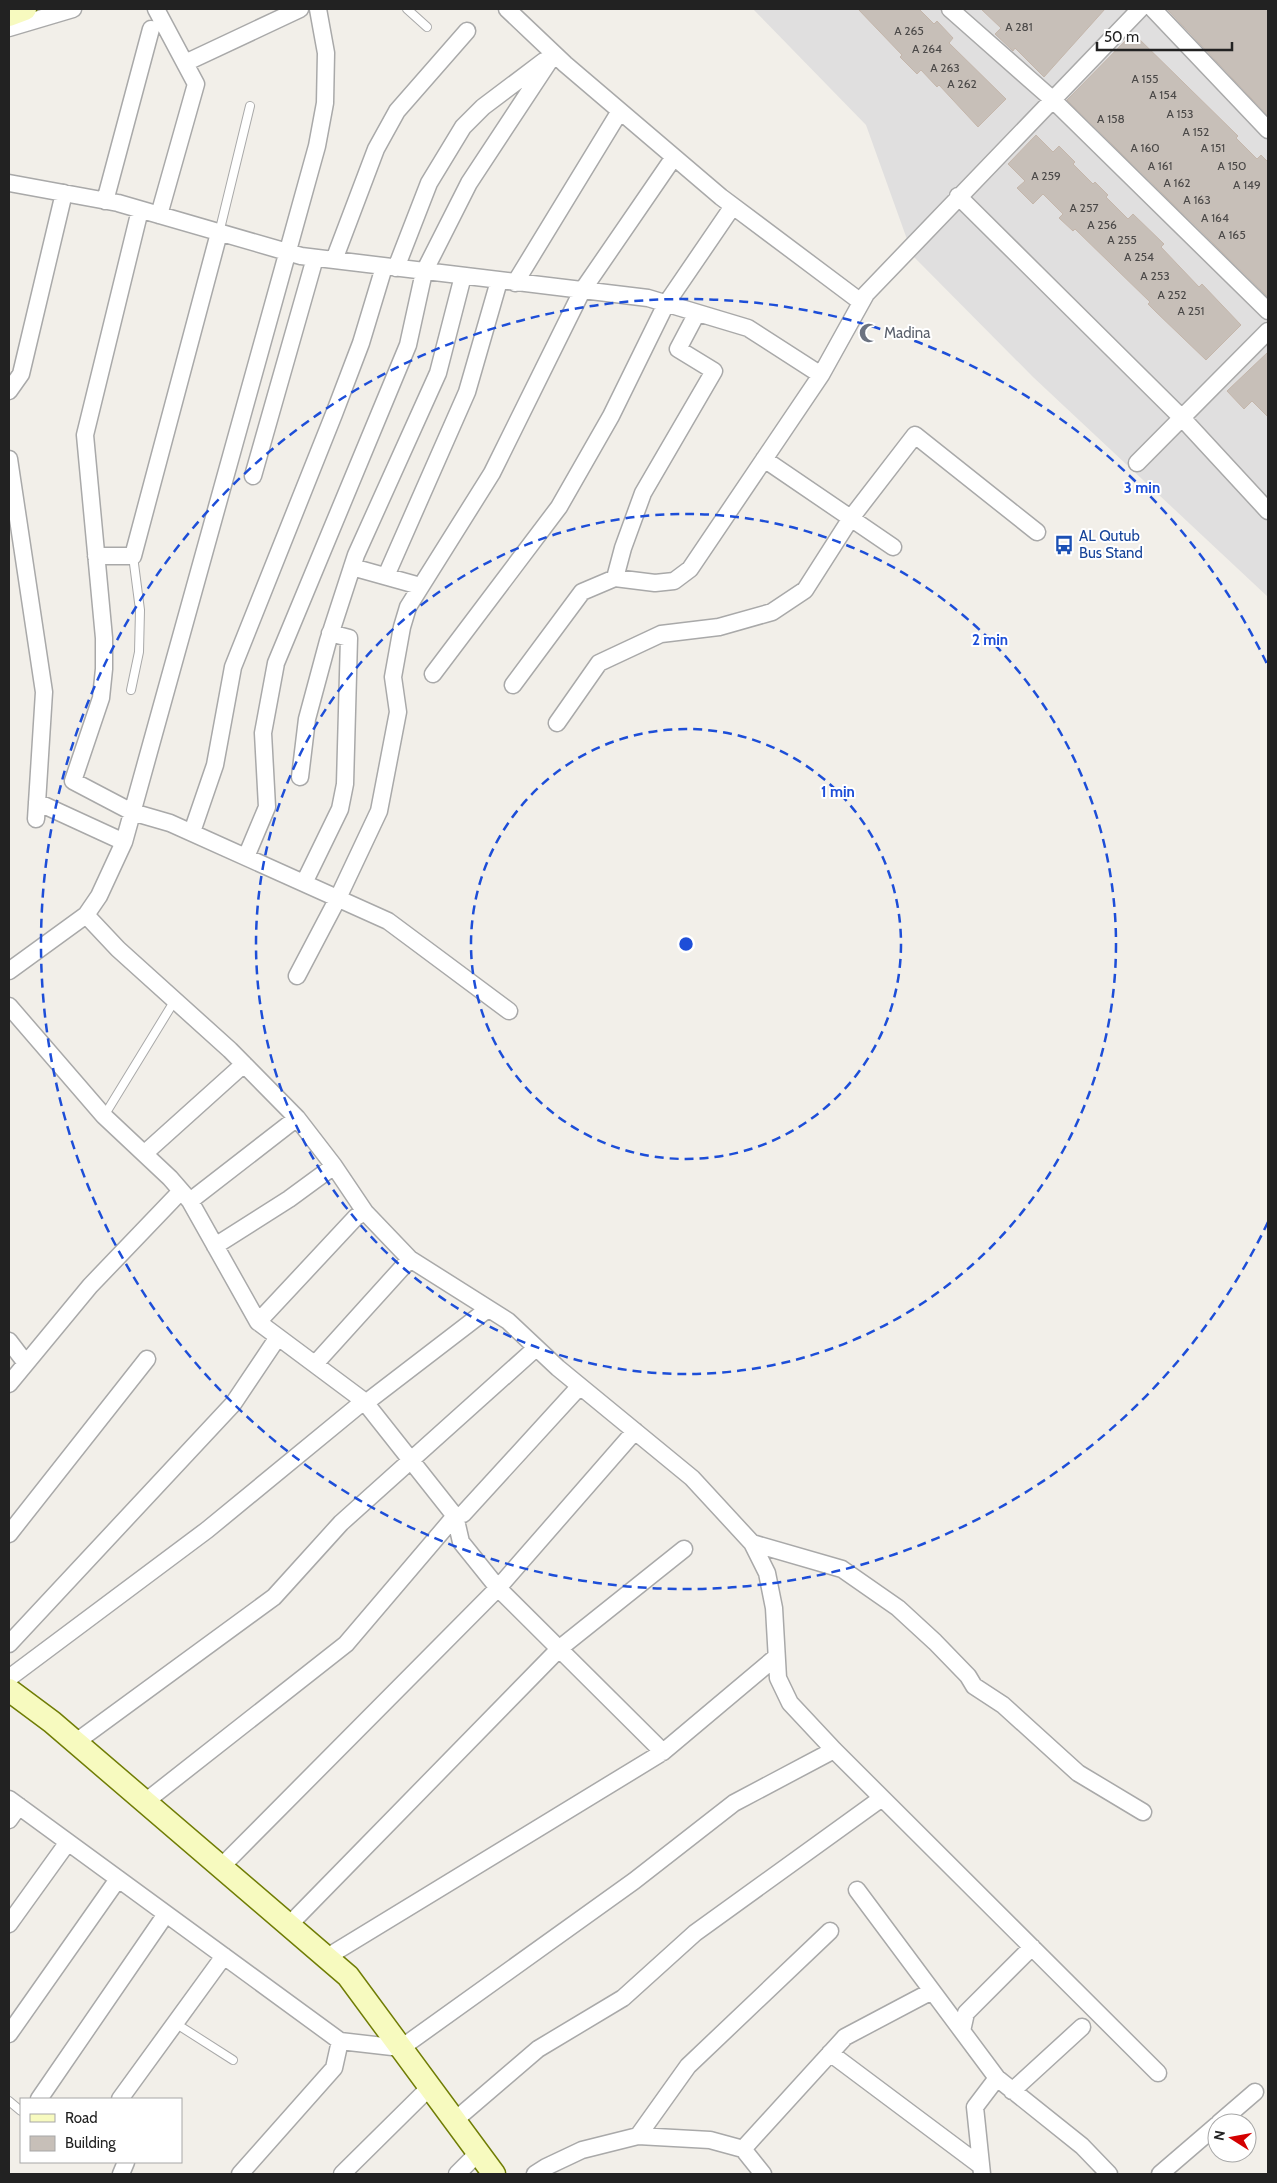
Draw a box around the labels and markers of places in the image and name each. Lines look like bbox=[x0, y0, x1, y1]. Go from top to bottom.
mosque icon: Madina bbox=[858, 322, 880, 344]
place label: Madina bbox=[884, 324, 931, 342]
place label: AL Qutub Bus Stand bbox=[1079, 527, 1143, 562]
bus stop icon: AL Qutub Bus Stand bbox=[1053, 534, 1075, 556]
centre of rings bbox=[677, 935, 695, 953]

